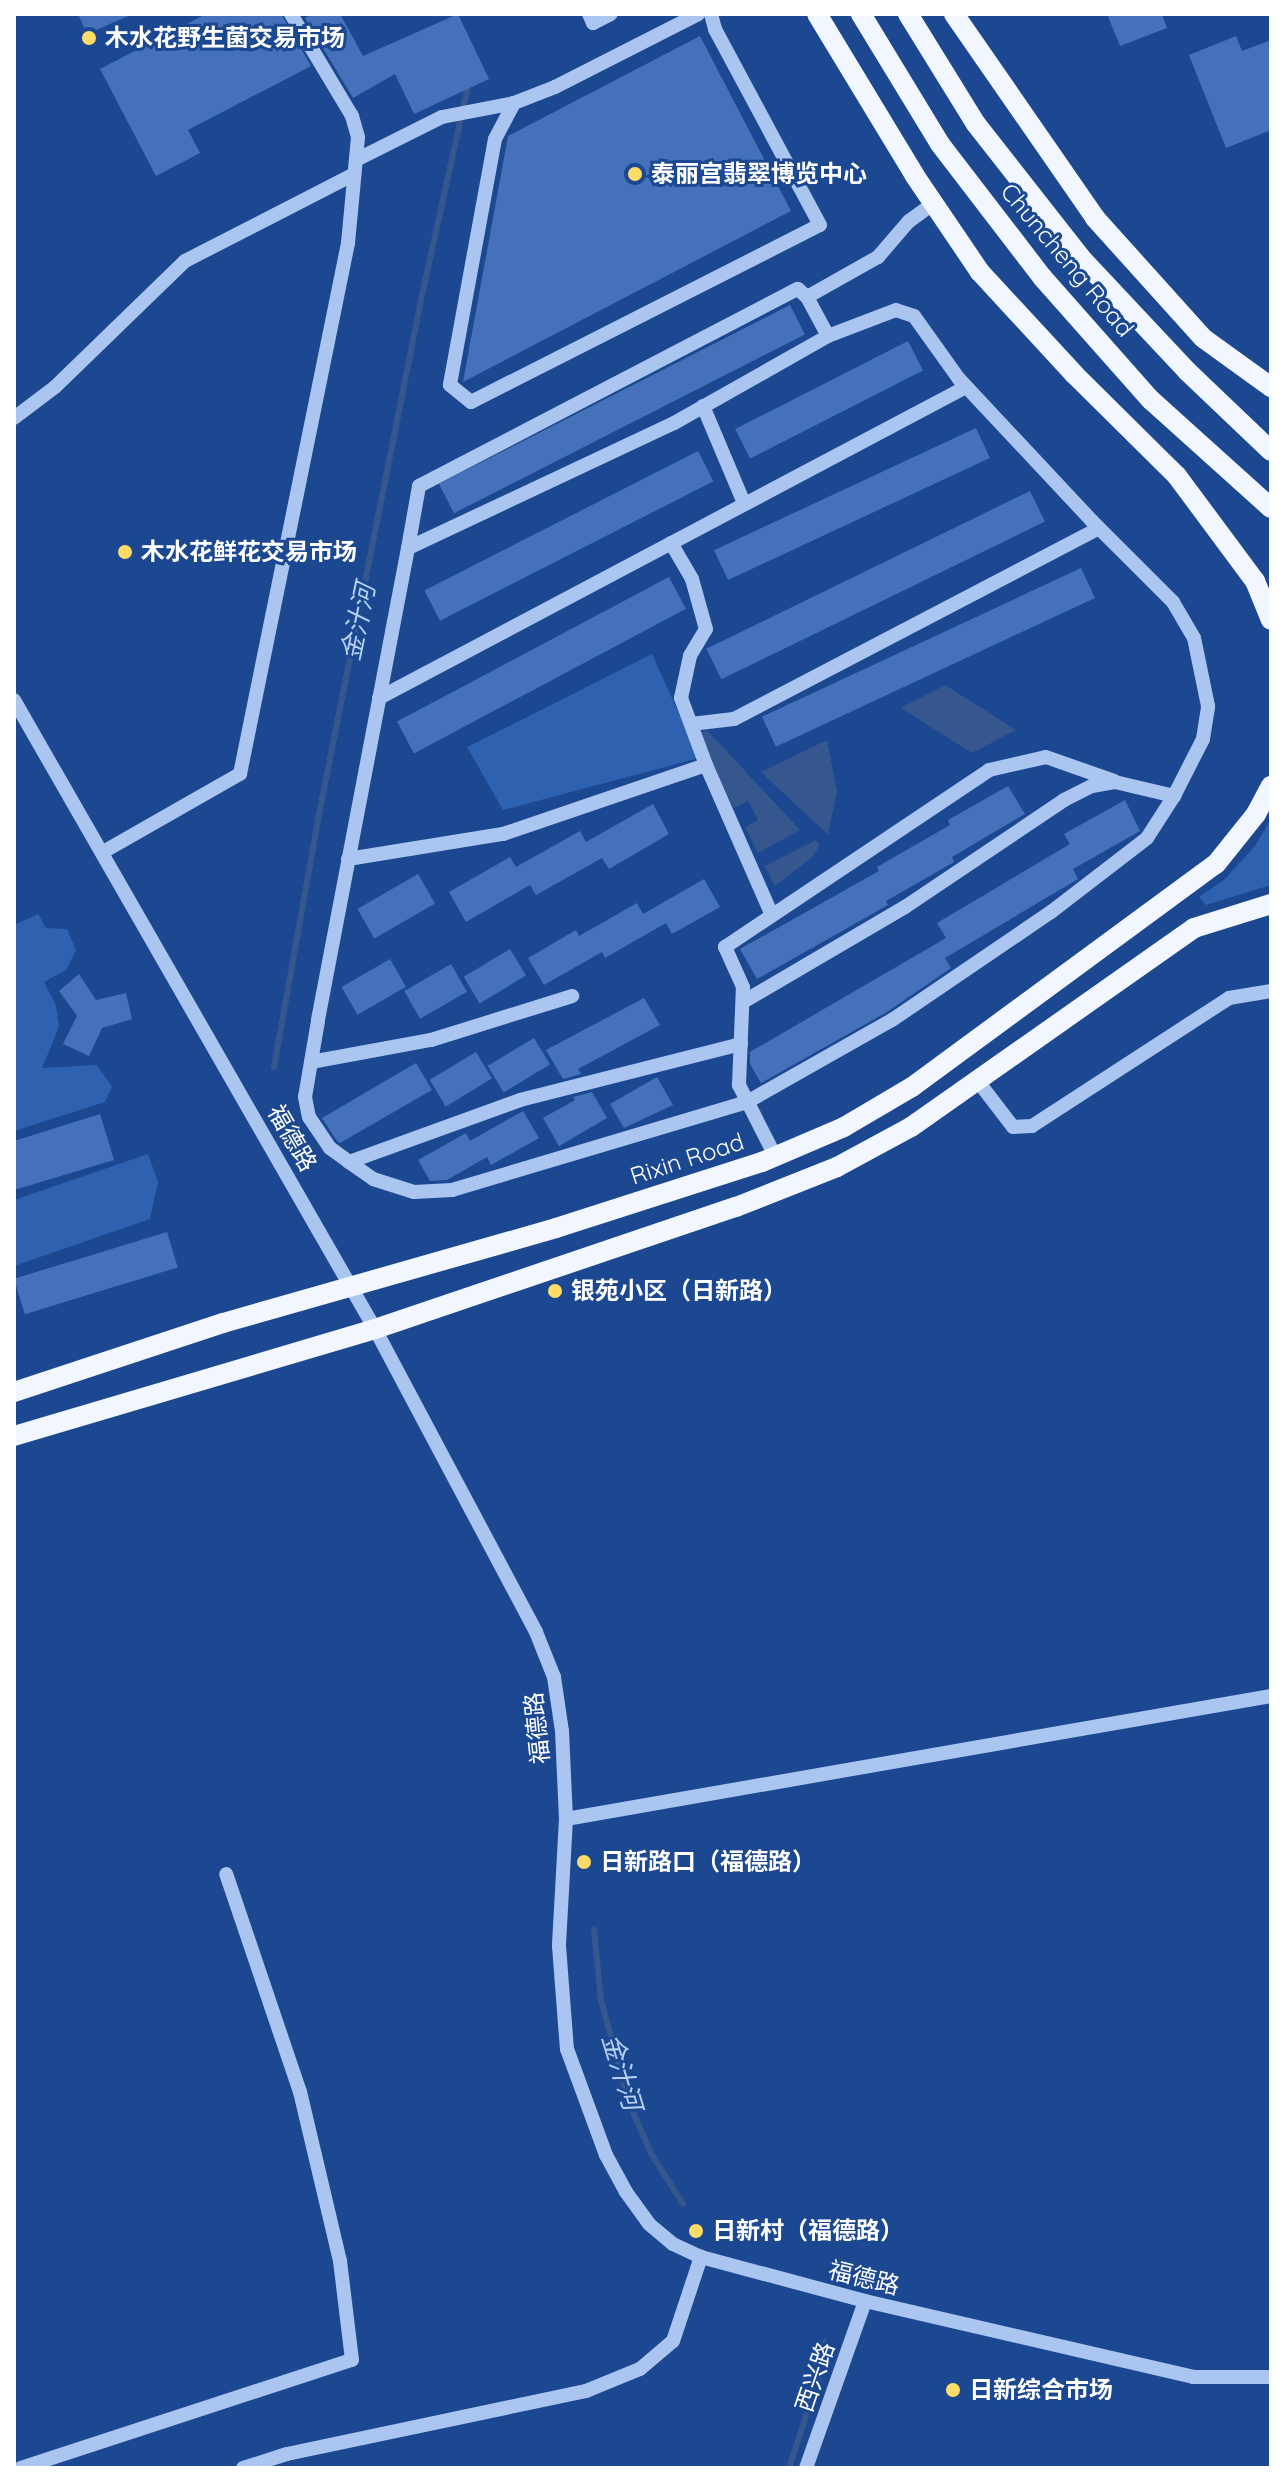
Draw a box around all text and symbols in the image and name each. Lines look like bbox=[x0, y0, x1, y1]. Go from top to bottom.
place label: 木水花野生菌交易市场 bbox=[105, 24, 345, 52]
marker: 木水花野生菌交易市场 bbox=[80, 29, 98, 47]
place label: 泰丽宫翡翠博览中心 bbox=[651, 160, 867, 188]
marker: 泰丽宫翡翠博览中心 bbox=[626, 165, 644, 183]
street label: Chuncheng Road bbox=[994, 177, 1140, 343]
place label: 木水花鲜花交易市场 bbox=[141, 538, 357, 566]
marker: 木水花鲜花交易市场 bbox=[116, 543, 134, 561]
water label: 金汁河 bbox=[335, 581, 381, 663]
street label: 福德路 bbox=[262, 1100, 322, 1176]
street label: Rixin Road bbox=[626, 1127, 748, 1191]
place label: 银苑小区（日新路） bbox=[571, 1277, 787, 1305]
marker: 银苑小区（日新路） bbox=[546, 1282, 564, 1300]
street label: 福德路 bbox=[519, 1691, 555, 1765]
place label: 日新路口（福德路） bbox=[600, 1848, 816, 1876]
marker: 日新路口（福德路） bbox=[575, 1853, 593, 1871]
water label: 金汁河 bbox=[596, 2030, 648, 2114]
place label: 日新村（福德路） bbox=[712, 2217, 904, 2245]
marker: 日新村（福德路） bbox=[687, 2222, 705, 2240]
street label: 福德路 bbox=[826, 2255, 902, 2301]
street label: 西兴路 bbox=[790, 2338, 840, 2416]
place label: 日新综合市场 bbox=[969, 2376, 1113, 2404]
marker: 日新综合市场 bbox=[944, 2381, 962, 2399]

